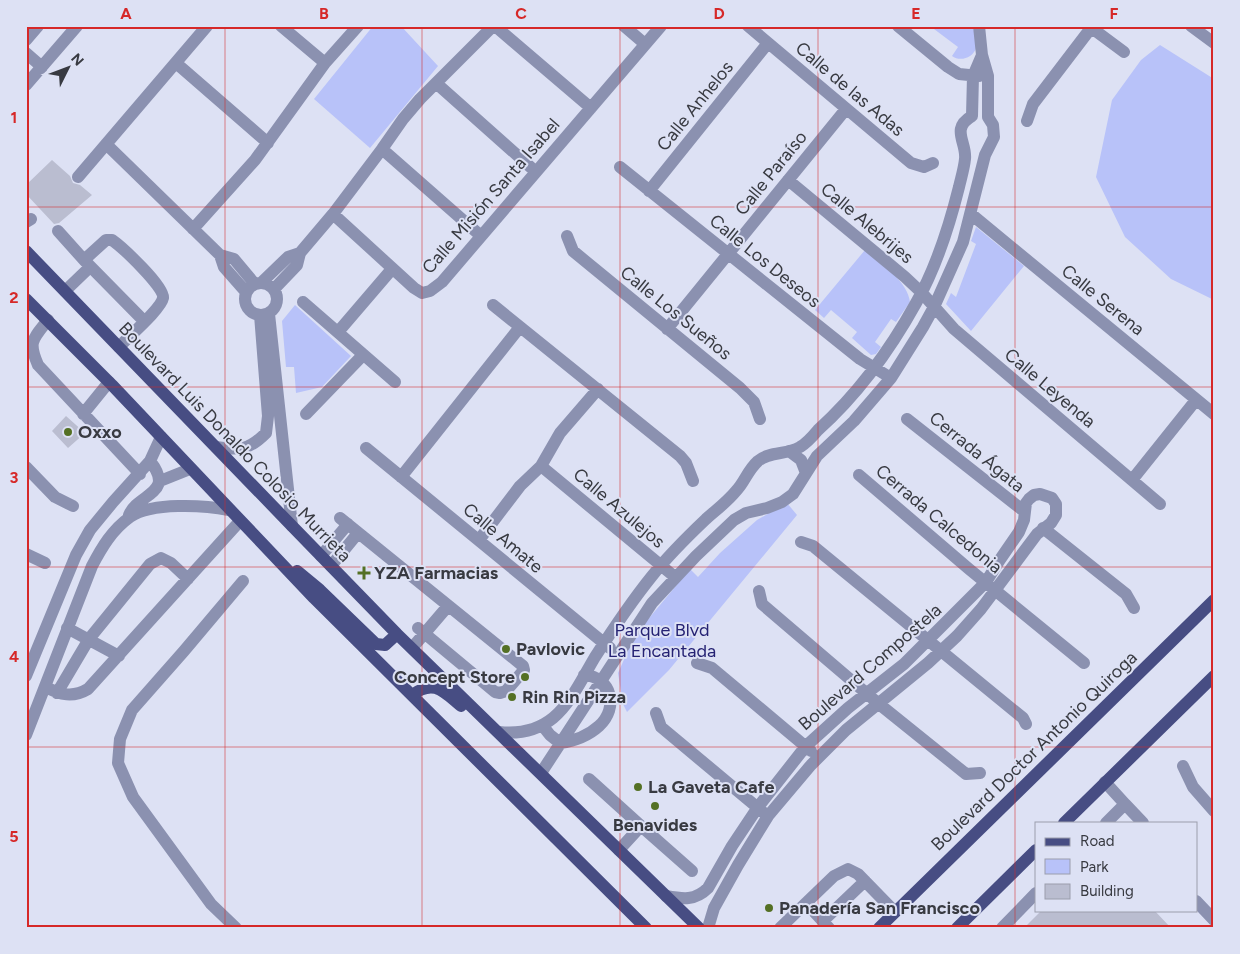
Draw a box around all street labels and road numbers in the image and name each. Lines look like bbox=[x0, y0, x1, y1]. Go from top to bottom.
street label: Calle de las Adas bbox=[791, 37, 909, 141]
street label: Calle Anhelos bbox=[652, 57, 738, 155]
street label: Calle Misión Santa Isabel bbox=[418, 114, 564, 278]
street label: Calle Paraíso bbox=[730, 126, 812, 220]
street label: Calle Alebrijes bbox=[816, 178, 918, 268]
street label: Calle Los Deseos bbox=[705, 210, 825, 312]
street label: Calle Serena bbox=[1057, 260, 1149, 340]
street label: Calle Los Sueños bbox=[616, 261, 736, 365]
street label: Boulevard Luis Donaldo Colosio Murrieta bbox=[114, 317, 356, 567]
street label: Calle Leyenda bbox=[1000, 344, 1100, 432]
street label: Cerrada Ágata bbox=[925, 407, 1029, 497]
street label: Cerrada Calcedonia bbox=[871, 460, 1007, 578]
street label: Calle Azulejos bbox=[569, 463, 669, 553]
street label: Calle Amate bbox=[459, 498, 548, 578]
street label: Boulevard Compostela bbox=[794, 599, 946, 735]
street label: Boulevard Doctor Antonio Quiroga bbox=[926, 647, 1142, 855]

